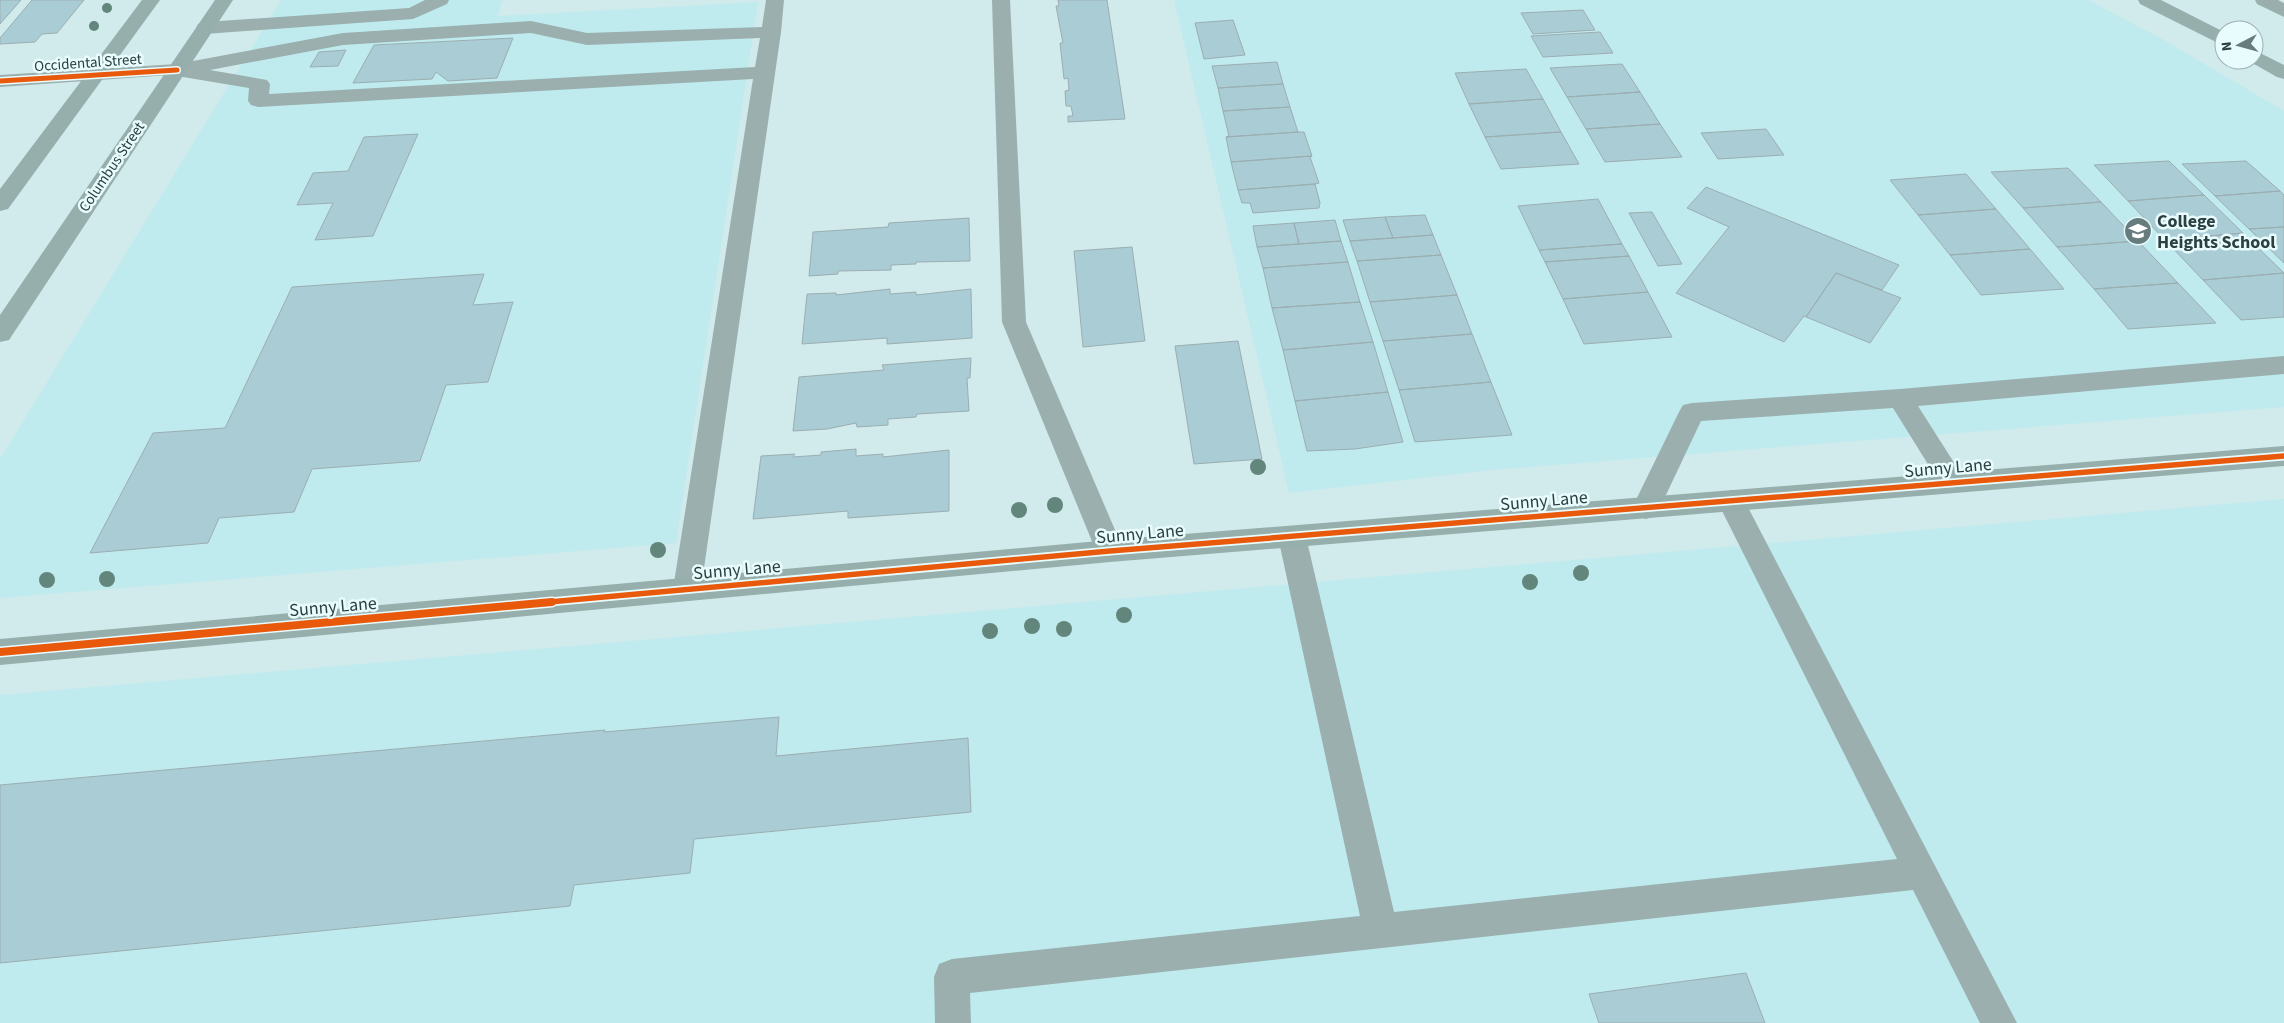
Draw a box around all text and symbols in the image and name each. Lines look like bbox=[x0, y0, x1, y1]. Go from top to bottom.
north arrow bbox=[2214, 20, 2264, 70]
text: N bbox=[2217, 41, 2237, 52]
street label: Occidental Street bbox=[34, 49, 142, 77]
street label: Columbus Street bbox=[74, 118, 150, 216]
place label: College Heights School bbox=[2157, 209, 2275, 255]
school or university icon: College Heights School bbox=[2123, 216, 2153, 246]
street label: Sunny Lane bbox=[1903, 452, 1993, 484]
street label: Sunny Lane bbox=[1499, 485, 1589, 517]
street label: Sunny Lane bbox=[1095, 518, 1185, 550]
street label: Sunny Lane bbox=[692, 554, 782, 586]
street label: Sunny Lane bbox=[288, 591, 378, 623]

